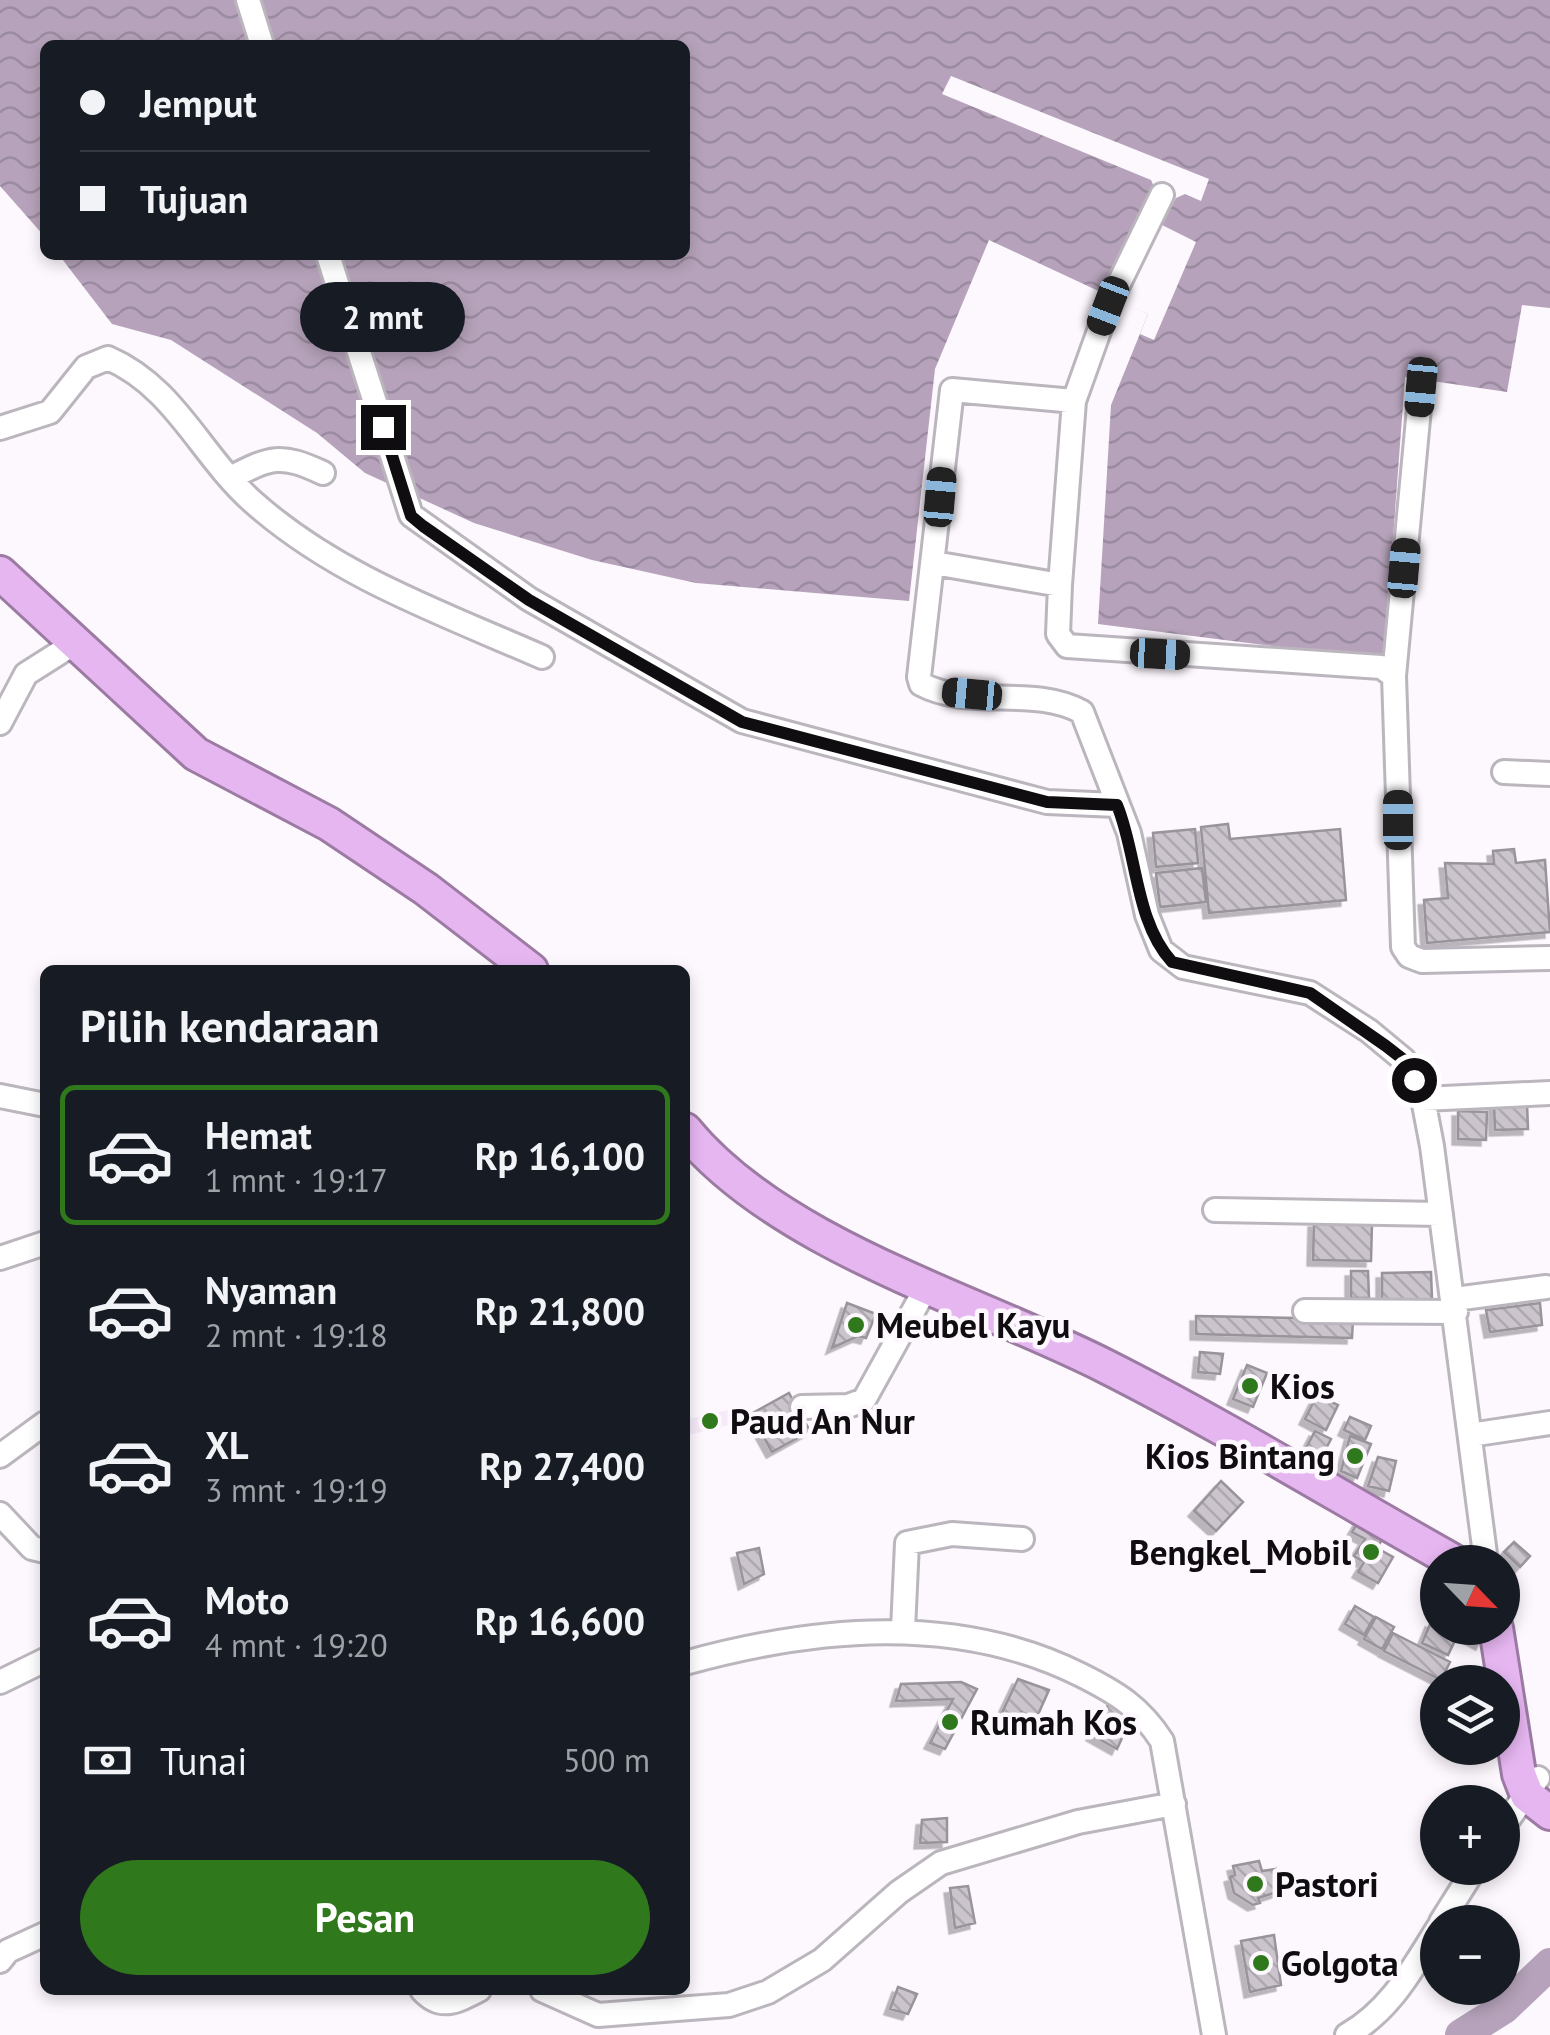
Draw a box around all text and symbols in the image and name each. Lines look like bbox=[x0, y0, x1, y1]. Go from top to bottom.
text: Jemput bbox=[140, 78, 257, 127]
text: Tujuan bbox=[140, 174, 248, 223]
car bbox=[1083, 273, 1133, 339]
callout: 2 mnt bbox=[300, 282, 466, 352]
text: 2 mnt bbox=[342, 296, 423, 338]
car bbox=[1403, 356, 1439, 418]
route end bbox=[361, 405, 406, 450]
car bbox=[922, 466, 958, 528]
car bbox=[1386, 537, 1422, 599]
car bbox=[1129, 637, 1191, 671]
car bbox=[941, 676, 1003, 712]
car bbox=[1383, 790, 1413, 850]
text: Pilih kendaraan bbox=[80, 996, 380, 1054]
route start bbox=[1392, 1058, 1437, 1103]
icon: car bbox=[85, 1110, 175, 1200]
text: Hemat bbox=[205, 1110, 312, 1159]
text: Rp 16,100 bbox=[475, 1131, 645, 1180]
text: 1 mnt · 19:17 bbox=[205, 1159, 388, 1201]
icon: car bbox=[85, 1265, 175, 1355]
text: Nyaman bbox=[205, 1265, 337, 1314]
text: Rp 21,800 bbox=[475, 1286, 645, 1335]
place label: Meubel Kayu bbox=[876, 1302, 1070, 1348]
text: 2 mnt · 19:18 bbox=[205, 1314, 388, 1356]
marker: Meubel Kayu bbox=[845, 1314, 867, 1336]
place label: Kios bbox=[1270, 1363, 1335, 1409]
marker: Kios bbox=[1239, 1375, 1261, 1397]
place label: Paud An Nur bbox=[730, 1398, 915, 1444]
marker: Paud An Nur bbox=[699, 1410, 721, 1432]
icon: car bbox=[85, 1420, 175, 1510]
text: XL bbox=[205, 1420, 249, 1469]
place label: Kios Bintang bbox=[1145, 1433, 1335, 1479]
text: Rp 27,400 bbox=[479, 1441, 645, 1490]
marker: Kios Bintang bbox=[1344, 1445, 1366, 1467]
text: 3 mnt · 19:19 bbox=[205, 1469, 388, 1511]
place label: Bengkel_Mobil bbox=[1129, 1529, 1352, 1575]
marker: Bengkel_Mobil bbox=[1360, 1541, 1382, 1563]
north arrow bbox=[1420, 1545, 1520, 1645]
map controls bbox=[1420, 1545, 1520, 2005]
icon: car bbox=[85, 1575, 175, 1665]
text: Moto bbox=[205, 1575, 289, 1624]
text: Rp 16,600 bbox=[475, 1596, 645, 1645]
text: 4 mnt · 19:20 bbox=[205, 1624, 388, 1666]
button: layers bbox=[1420, 1665, 1520, 1765]
place label: Rumah Kos bbox=[970, 1699, 1137, 1745]
marker: Rumah Kos bbox=[939, 1711, 961, 1733]
icon: cash bbox=[80, 1733, 135, 1788]
text: Tunai bbox=[160, 1736, 247, 1785]
text: 500 m bbox=[563, 1739, 650, 1781]
button: + bbox=[1420, 1785, 1520, 1885]
button: Pesan bbox=[80, 1860, 650, 1975]
place label: Pastori bbox=[1275, 1861, 1379, 1907]
marker: Pastori bbox=[1244, 1873, 1266, 1895]
button: − bbox=[1420, 1905, 1520, 2005]
place label: Golgota bbox=[1281, 1940, 1399, 1986]
marker: Golgota bbox=[1250, 1952, 1272, 1974]

